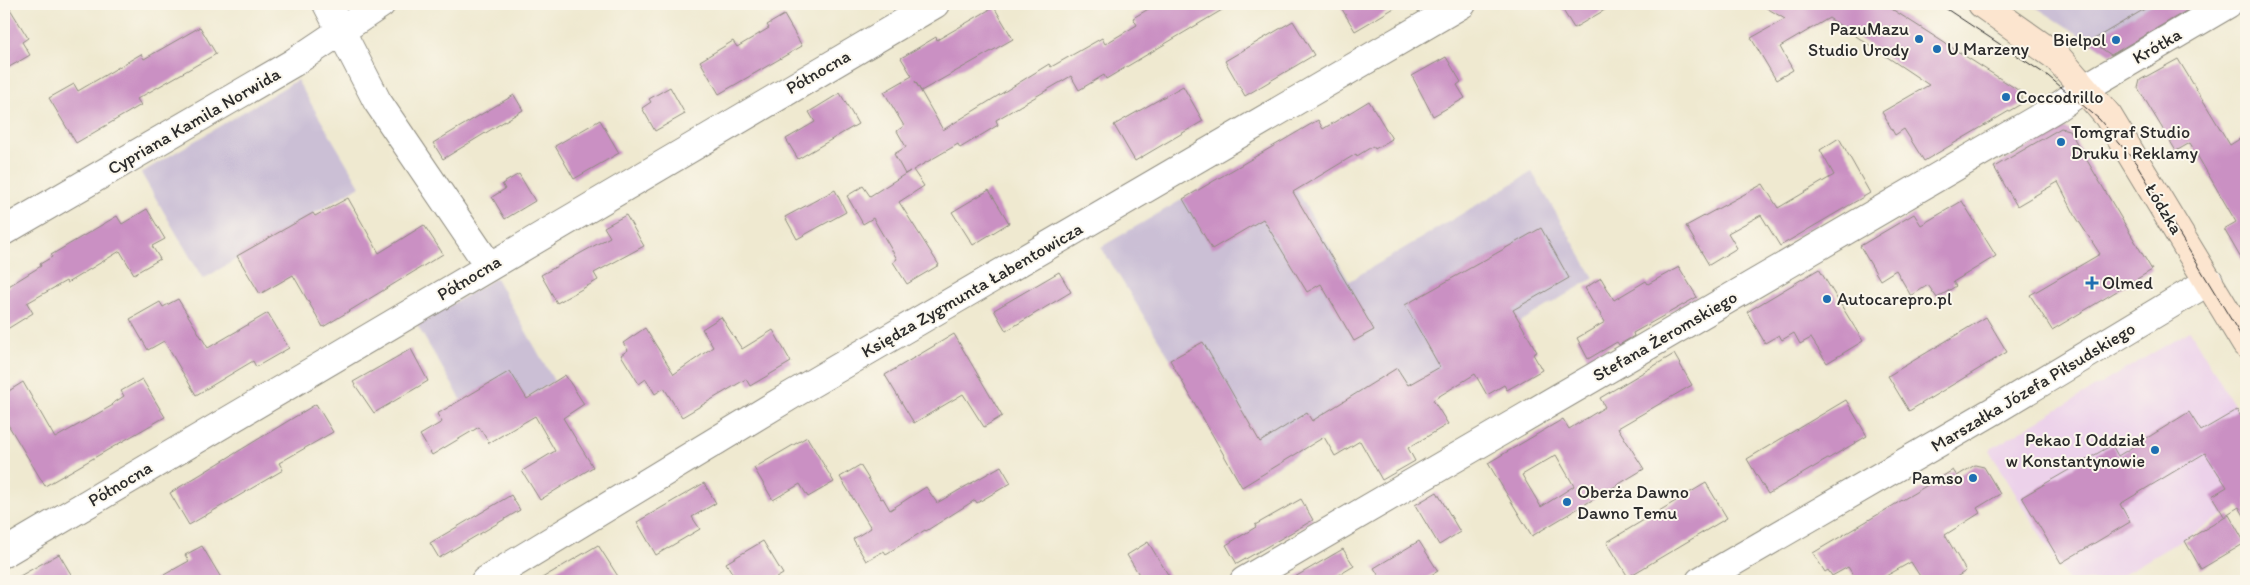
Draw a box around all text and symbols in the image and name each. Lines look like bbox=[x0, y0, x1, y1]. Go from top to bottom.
place label: PazuMazu Studio Urody bbox=[1808, 18, 1910, 61]
street label: Krótka bbox=[2129, 23, 2186, 69]
place label: Bielpol bbox=[2053, 29, 2106, 51]
marker: PazuMazu Studio Urody bbox=[1913, 33, 1925, 45]
marker: Bielpol bbox=[2110, 34, 2122, 46]
place label: U Marzeny bbox=[1947, 38, 2030, 60]
marker: U Marzeny bbox=[1931, 43, 1943, 55]
street label: Północna bbox=[782, 45, 854, 99]
street label: Cypriana Kamila Norwida bbox=[104, 62, 285, 179]
place label: Coccodrillo bbox=[2016, 86, 2103, 108]
marker: Coccodrillo bbox=[2000, 91, 2012, 103]
place label: Tomgraf Studio Druku i Reklamy bbox=[2071, 121, 2198, 164]
marker: Tomgraf Studio Druku i Reklamy bbox=[2055, 136, 2067, 148]
street label: Łódzka bbox=[2140, 180, 2188, 239]
street label: Księdza Zygmunta Łabentowicza bbox=[857, 217, 1087, 363]
street label: Północna bbox=[433, 250, 505, 306]
place label: Olmed bbox=[2102, 272, 2153, 294]
marker: Olmed bbox=[2086, 277, 2098, 289]
street label: Stefana Żeromskiego bbox=[1589, 286, 1741, 386]
place label: Autocarepro.pl bbox=[1837, 288, 1952, 310]
marker: Autocarepro.pl bbox=[1821, 293, 1833, 305]
street label: Marszałka Józefa Piłsudskiego bbox=[1927, 317, 2139, 457]
place label: Pekao I Oddział w Konstantynowie bbox=[2006, 429, 2145, 472]
marker: Pekao I Oddział w Konstantynowie bbox=[2149, 444, 2161, 456]
street label: Północna bbox=[84, 456, 156, 512]
place label: Pamso bbox=[1912, 467, 1963, 489]
marker: Pamso bbox=[1967, 472, 1979, 484]
place label: Oberża Dawno Dawno Temu bbox=[1577, 481, 1689, 524]
marker: Oberża Dawno Dawno Temu bbox=[1561, 496, 1573, 508]

